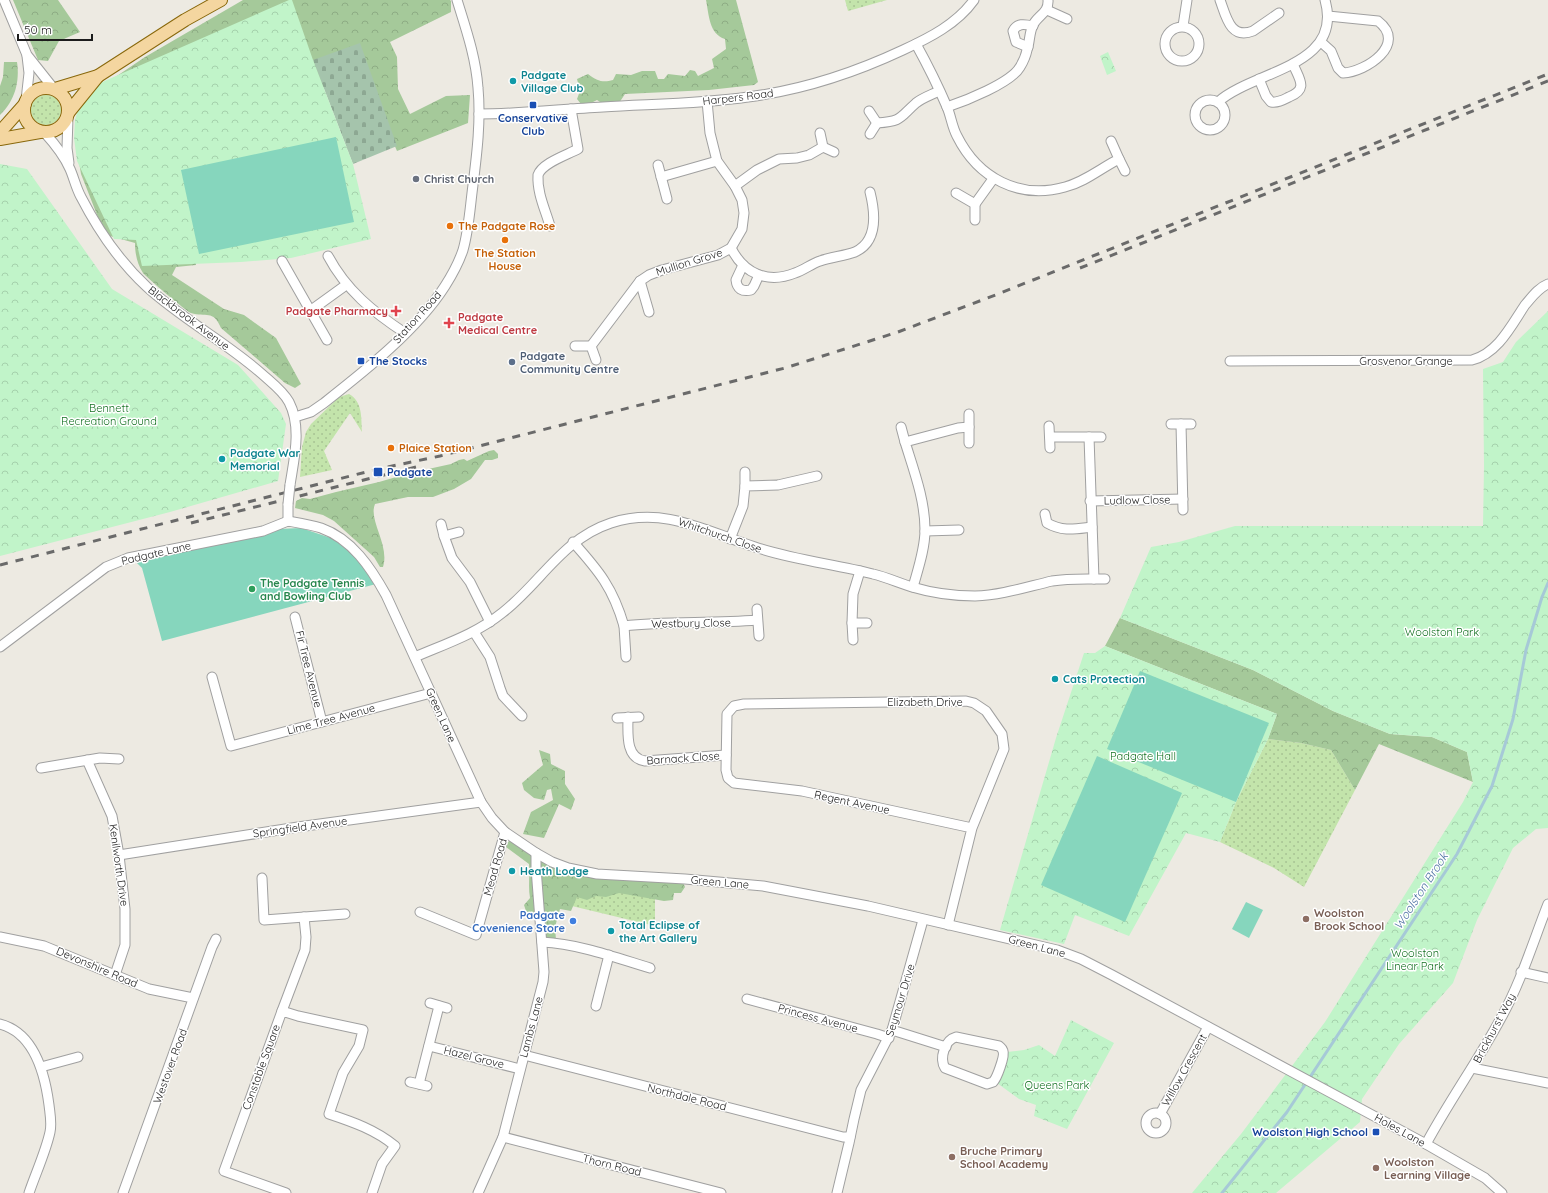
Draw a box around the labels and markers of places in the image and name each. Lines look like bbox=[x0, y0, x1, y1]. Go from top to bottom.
place label: Padgate Village Club bbox=[521, 68, 584, 95]
marker: Padgate Village Club bbox=[508, 76, 518, 86]
marker: Conservative Club bbox=[528, 100, 538, 110]
place label: Conservative Club bbox=[498, 111, 569, 138]
place label: Christ Church bbox=[424, 172, 494, 186]
marker: Christ Church bbox=[411, 174, 421, 184]
place label: The Padgate Rose bbox=[458, 219, 556, 233]
marker: The Padgate Rose bbox=[445, 221, 455, 231]
marker: The Station House bbox=[500, 235, 510, 245]
place label: The Station House bbox=[474, 246, 536, 273]
place label: Padgate Pharmacy bbox=[286, 304, 388, 318]
marker: Padgate Pharmacy bbox=[391, 306, 401, 316]
place label: Padgate Medical Centre bbox=[458, 310, 538, 337]
marker: Padgate Medical Centre bbox=[443, 317, 455, 329]
place label: Padgate Community Centre bbox=[520, 349, 620, 376]
place label: The Stocks bbox=[369, 354, 427, 368]
marker: The Stocks bbox=[356, 356, 366, 366]
marker: Padgate Community Centre bbox=[507, 357, 517, 367]
place label: Plaice Station bbox=[399, 441, 472, 455]
marker: Plaice Station bbox=[386, 443, 396, 453]
place label: Padgate War Memorial bbox=[230, 446, 300, 473]
marker: Padgate War Memorial bbox=[217, 454, 227, 464]
place label: Padgate bbox=[387, 465, 433, 479]
marker: Padgate bbox=[372, 466, 384, 478]
place label: The Padgate Tennis and Bowling Club bbox=[260, 576, 364, 603]
marker: The Padgate Tennis and Bowling Club bbox=[247, 584, 257, 594]
place label: Cats Protection bbox=[1063, 672, 1145, 686]
marker: Cats Protection bbox=[1050, 674, 1060, 684]
place label: Heath Lodge bbox=[520, 864, 589, 878]
marker: Heath Lodge bbox=[507, 866, 517, 876]
place label: Woolston Brook School bbox=[1314, 906, 1384, 933]
place label: Padgate Covenience Store bbox=[472, 908, 566, 935]
marker: Woolston Brook School bbox=[1301, 914, 1311, 924]
marker: Padgate Covenience Store bbox=[568, 916, 578, 926]
place label: Total Eclipse of the Art Gallery bbox=[619, 918, 700, 945]
marker: Total Eclipse of the Art Gallery bbox=[606, 926, 616, 936]
place label: Woolston High School bbox=[1252, 1125, 1368, 1139]
marker: Woolston High School bbox=[1371, 1127, 1381, 1137]
place label: Bruche Primary School Academy bbox=[960, 1144, 1048, 1171]
marker: Bruche Primary School Academy bbox=[947, 1152, 957, 1162]
place label: Woolston Learning Village bbox=[1384, 1155, 1471, 1182]
marker: Woolston Learning Village bbox=[1371, 1163, 1381, 1173]

